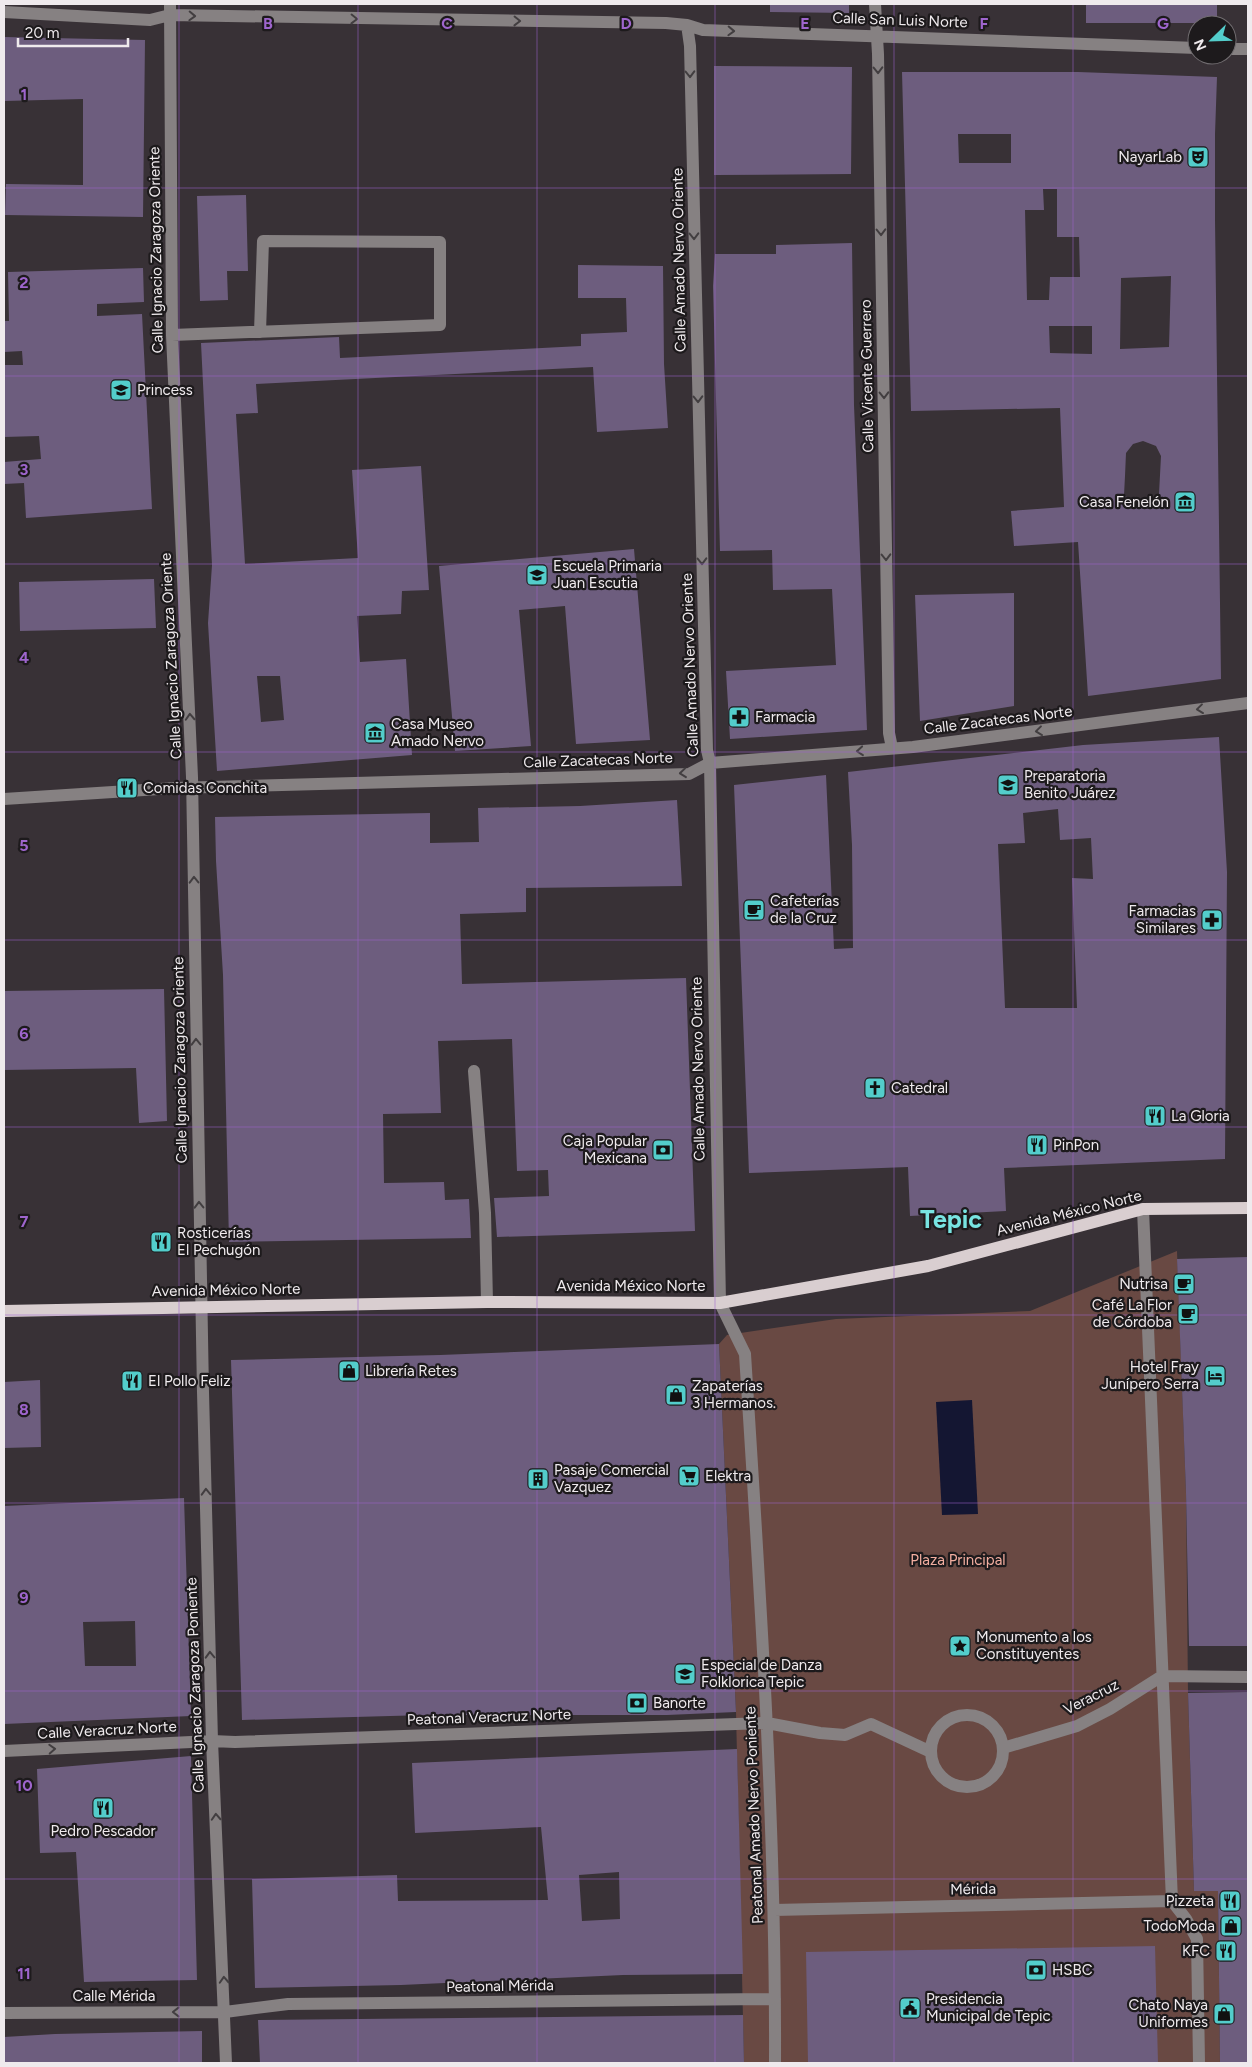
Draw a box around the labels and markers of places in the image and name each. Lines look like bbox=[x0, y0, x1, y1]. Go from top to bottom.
theatre icon: NayarLab bbox=[1186, 145, 1210, 169]
place label: NayarLab bbox=[1118, 148, 1182, 166]
school or university icon: Princess bbox=[109, 378, 133, 402]
place label: Princess bbox=[137, 381, 193, 399]
museum icon: Casa Fenelón bbox=[1173, 490, 1197, 514]
place label: Casa Fenelón bbox=[1079, 493, 1169, 511]
place label: Escuela Primaria Juan Escutia bbox=[553, 557, 662, 592]
school or university icon: Escuela Primaria Juan Escutia bbox=[525, 563, 549, 587]
pharmacy icon: Farmacia bbox=[727, 705, 751, 729]
place label: Farmacia bbox=[755, 708, 815, 726]
place label: Casa Museo Amado Nervo bbox=[391, 715, 484, 750]
museum icon: Casa Museo Amado Nervo bbox=[363, 721, 387, 745]
place label: Preparatoria Benito Juárez bbox=[1024, 767, 1116, 802]
school or university icon: Preparatoria Benito Juárez bbox=[996, 773, 1020, 797]
restaurant icon: Comidas Conchita bbox=[115, 776, 139, 800]
place label: Comidas Conchita bbox=[143, 779, 267, 797]
place label: Cafeterías de la Cruz bbox=[770, 892, 839, 927]
cafe icon: Cafeterías de la Cruz bbox=[742, 898, 766, 922]
place label: Farmacias Similares bbox=[1129, 902, 1196, 937]
pharmacy icon: Farmacias Similares bbox=[1200, 908, 1224, 932]
church icon: Catedral bbox=[863, 1076, 887, 1100]
place label: Catedral bbox=[891, 1079, 948, 1097]
restaurant icon: La Gloria bbox=[1143, 1104, 1167, 1128]
place label: La Gloria bbox=[1171, 1107, 1230, 1125]
place label: Caja Popular Mexicana bbox=[563, 1132, 647, 1167]
restaurant icon: PinPon bbox=[1025, 1133, 1049, 1157]
place label: PinPon bbox=[1053, 1136, 1099, 1154]
bank icon: Caja Popular Mexicana bbox=[651, 1138, 675, 1162]
place label: Rosticerías El Pechugón bbox=[177, 1224, 260, 1259]
restaurant icon: Rosticerías El Pechugón bbox=[149, 1230, 173, 1254]
cafe icon: Nutrisa bbox=[1172, 1272, 1196, 1296]
place label: Nutrisa bbox=[1119, 1275, 1168, 1293]
place label: Café La Flor de Córdoba bbox=[1092, 1296, 1172, 1331]
cafe icon: Café La Flor de Córdoba bbox=[1176, 1302, 1200, 1326]
place label: Hotel Fray Junípero Serra bbox=[1101, 1358, 1199, 1393]
shop icon: Librería Retes bbox=[337, 1359, 361, 1383]
place label: Librería Retes bbox=[365, 1362, 457, 1380]
hotel icon: Hotel Fray Junípero Serra bbox=[1203, 1364, 1227, 1388]
restaurant icon: El Pollo Feliz bbox=[120, 1369, 144, 1393]
place label: El Pollo Feliz bbox=[148, 1372, 231, 1390]
place label: Zapaterías 3 Hermanos. bbox=[692, 1377, 776, 1412]
shop icon: Zapaterías 3 Hermanos. bbox=[664, 1383, 688, 1407]
place label: Pasaje Comercial Vazquez bbox=[554, 1461, 669, 1496]
supermarket icon: Elektra bbox=[677, 1464, 701, 1488]
building icon: Pasaje Comercial Vazquez bbox=[526, 1467, 550, 1491]
place label: Elektra bbox=[705, 1467, 751, 1485]
place label: Monumento a los Constituyentes bbox=[976, 1628, 1092, 1663]
place icon: Monumento a los Constituyentes bbox=[948, 1634, 972, 1658]
place label: Especial de Danza Folklorica Tepic bbox=[701, 1656, 822, 1691]
school or university icon: Especial de Danza Folklorica Tepic bbox=[673, 1662, 697, 1686]
bank icon: Banorte bbox=[625, 1691, 649, 1715]
place label: Banorte bbox=[653, 1694, 706, 1712]
restaurant icon: Pedro Pescador bbox=[91, 1796, 115, 1820]
place label: Pedro Pescador bbox=[50, 1822, 156, 1840]
restaurant icon: Pizzeta bbox=[1218, 1889, 1242, 1913]
place label: Pizzeta bbox=[1166, 1892, 1214, 1910]
shop icon: TodoModa bbox=[1219, 1914, 1243, 1938]
place label: TodoModa bbox=[1144, 1917, 1215, 1935]
restaurant icon: KFC bbox=[1214, 1939, 1238, 1963]
place label: KFC bbox=[1182, 1942, 1210, 1960]
bank icon: HSBC bbox=[1024, 1958, 1048, 1982]
place label: HSBC bbox=[1052, 1961, 1093, 1979]
place label: Presidencia Municipal de Tepic bbox=[926, 1990, 1051, 2025]
public building icon: Presidencia Municipal de Tepic bbox=[898, 1996, 922, 2020]
place label: Chato Naya Uniformes bbox=[1129, 1996, 1208, 2031]
shop icon: Chato Naya Uniformes bbox=[1212, 2002, 1236, 2026]

